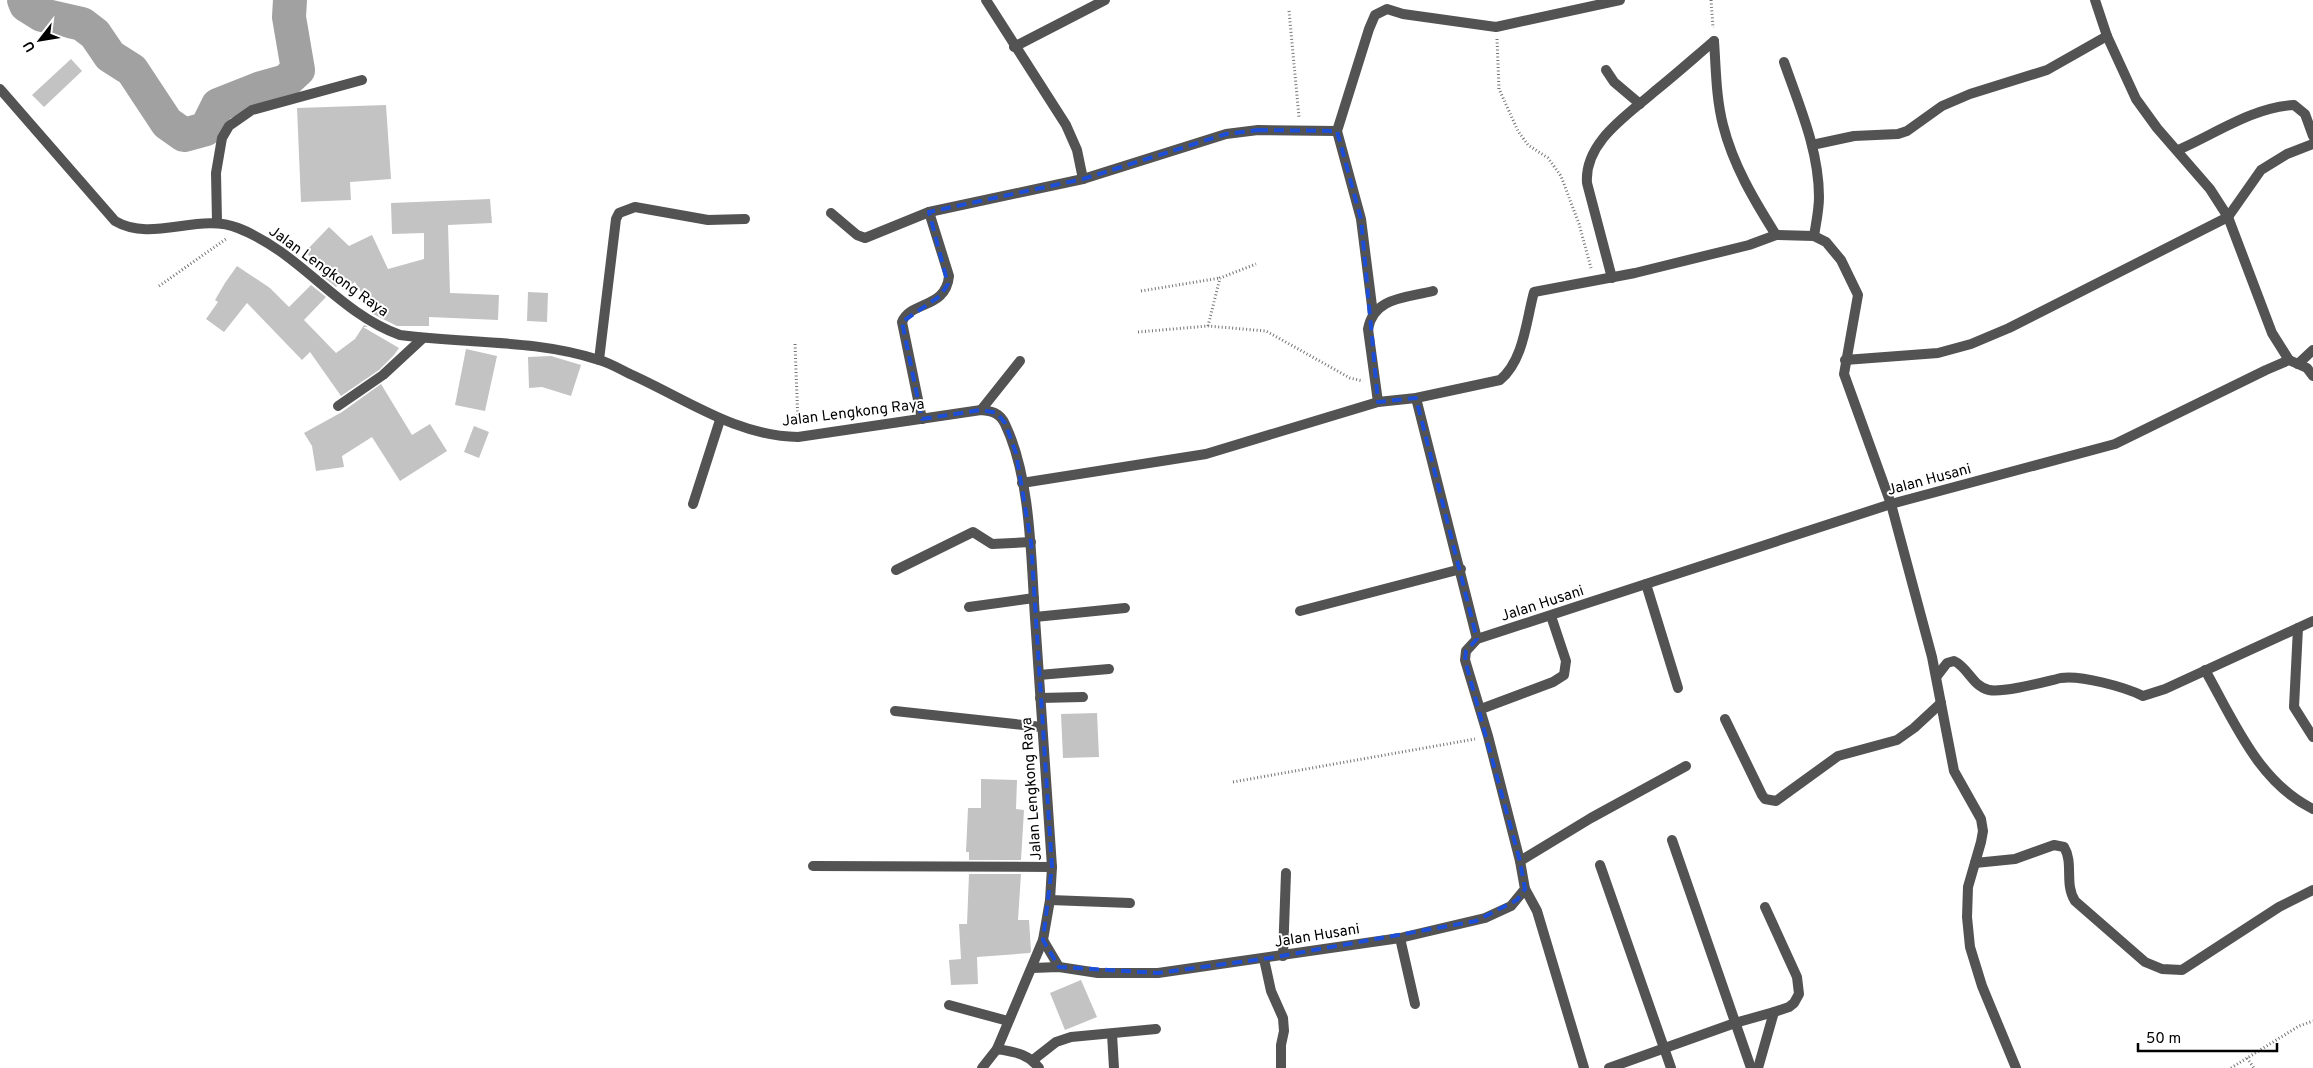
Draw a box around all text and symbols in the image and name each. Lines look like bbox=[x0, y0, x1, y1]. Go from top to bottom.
north arrow bbox=[15, 15, 65, 65]
text: U bbox=[20, 37, 40, 55]
street label: Jalan Lengkong Raya bbox=[265, 222, 392, 322]
street label: Jalan Lengkong Raya bbox=[781, 395, 926, 432]
street label: Jalan Husani bbox=[1885, 460, 1973, 501]
street label: Jalan Husani bbox=[1499, 582, 1586, 627]
street label: Jalan Lengkong Raya bbox=[1018, 717, 1047, 861]
street label: Jalan Husani bbox=[1273, 920, 1361, 953]
scale bar bbox=[2138, 1020, 2277, 1052]
text: 50 m bbox=[2146, 1030, 2181, 1049]

